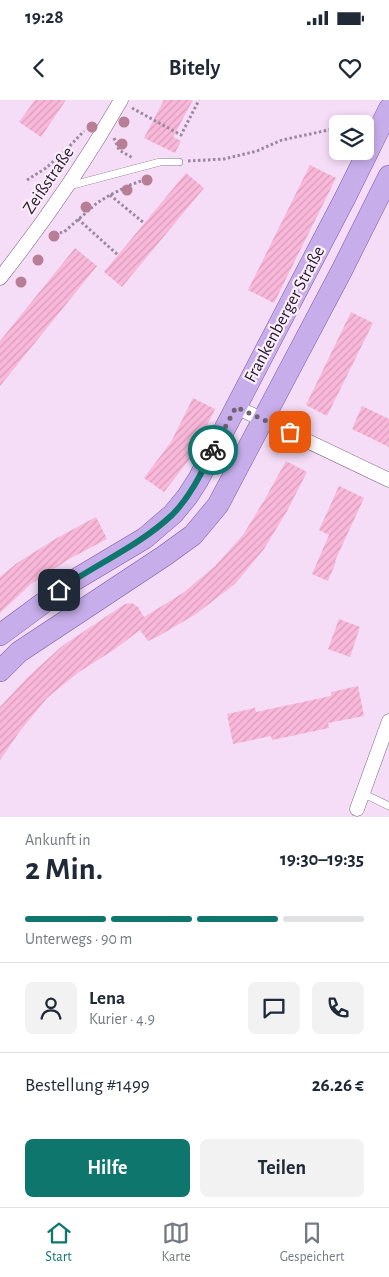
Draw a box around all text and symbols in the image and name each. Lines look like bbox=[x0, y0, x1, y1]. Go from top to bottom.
text: 19:28 bbox=[25, 8, 64, 27]
icon: back bbox=[25, 54, 53, 82]
icon: heart bbox=[336, 54, 364, 82]
text: Bitely bbox=[169, 57, 220, 79]
map controls bbox=[329, 115, 374, 160]
button: layers bbox=[329, 115, 374, 160]
street label: Zeißstraße bbox=[20, 144, 78, 217]
street label: Frankenberger Straße bbox=[241, 243, 328, 386]
pin bbox=[269, 411, 311, 453]
icon: bag bbox=[276, 418, 304, 446]
courier bbox=[188, 425, 238, 475]
icon: bike bbox=[199, 436, 227, 464]
pin bbox=[38, 569, 80, 611]
icon: home bbox=[45, 576, 73, 604]
text: Ankunft in bbox=[25, 832, 91, 848]
text: 19:30–19:35 bbox=[280, 850, 364, 869]
text: 2 Min. bbox=[25, 853, 103, 885]
text: Unterwegs · 90 m bbox=[25, 931, 132, 947]
button: person bbox=[25, 982, 77, 1034]
button: chat bbox=[248, 982, 300, 1034]
button: phone bbox=[312, 982, 364, 1034]
text: Lena bbox=[89, 989, 125, 1008]
text: Kurier · 4.9 bbox=[89, 1011, 155, 1027]
text: Bestellung #1499 bbox=[25, 1076, 150, 1095]
text: 26.26 € bbox=[312, 1076, 364, 1095]
button: Hilfe bbox=[25, 1139, 190, 1197]
button: Teilen bbox=[200, 1139, 364, 1197]
tab: Start bbox=[45, 1219, 73, 1266]
tab: Karte bbox=[162, 1219, 191, 1266]
tab: Gespeichert bbox=[280, 1219, 344, 1266]

